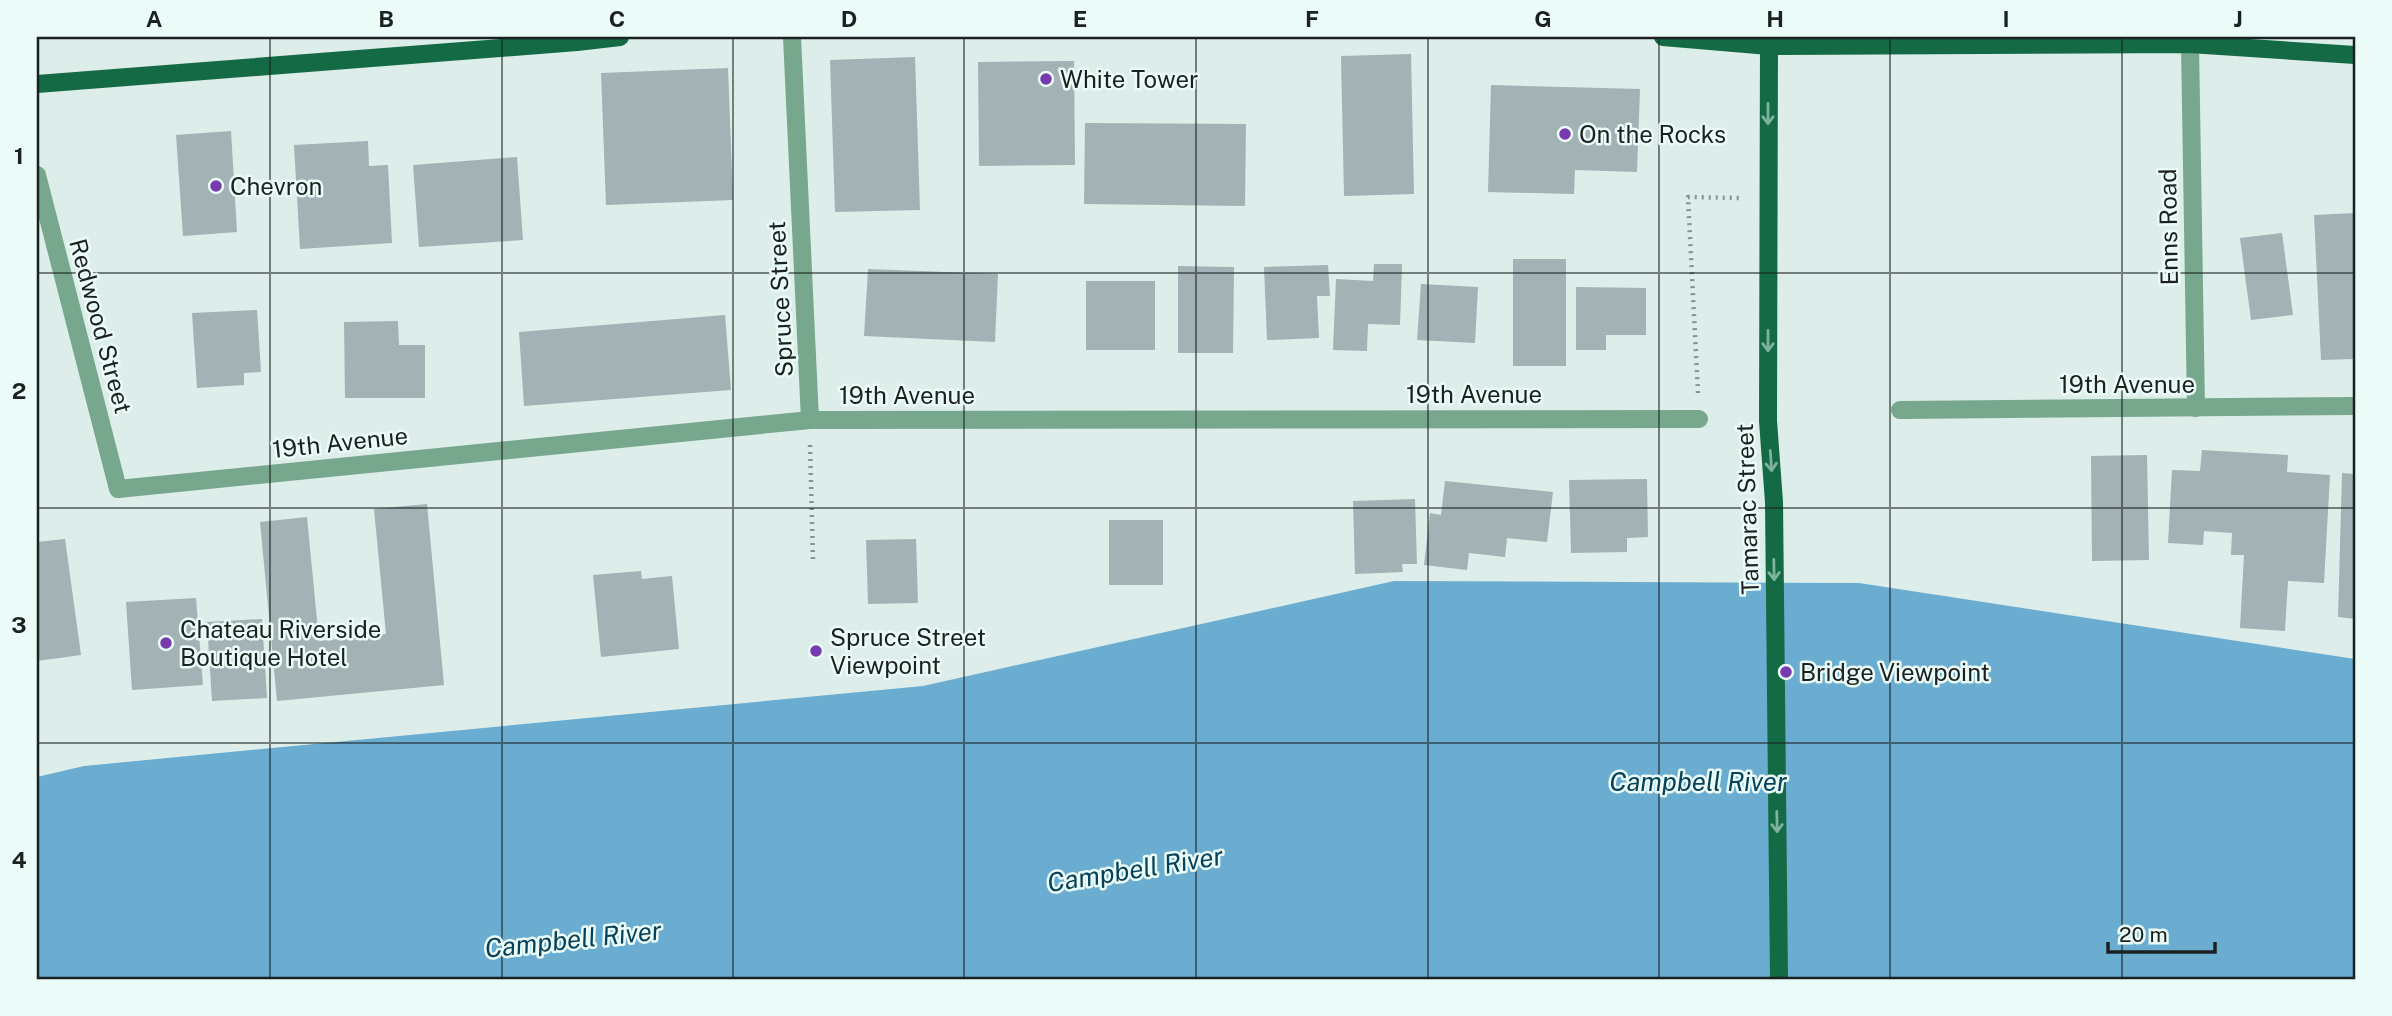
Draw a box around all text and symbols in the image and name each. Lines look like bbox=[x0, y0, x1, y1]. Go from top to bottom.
text: A bbox=[146, 5, 163, 32]
text: B bbox=[378, 5, 394, 32]
text: C bbox=[609, 5, 625, 32]
text: D bbox=[841, 5, 857, 32]
text: E bbox=[1073, 5, 1087, 32]
text: F bbox=[1305, 5, 1319, 32]
text: G bbox=[1534, 5, 1552, 32]
text: H bbox=[1766, 5, 1784, 32]
text: I bbox=[2002, 5, 2010, 32]
text: J bbox=[2233, 5, 2243, 32]
place label: White Tower bbox=[1060, 65, 1198, 93]
marker: White Tower bbox=[1038, 71, 1054, 87]
one-way arrow bbox=[1762, 102, 1775, 125]
place label: On the Rocks bbox=[1579, 120, 1726, 148]
marker: On the Rocks bbox=[1557, 126, 1573, 142]
text: 1 bbox=[14, 142, 24, 169]
street label: Enns Road bbox=[2153, 168, 2183, 286]
place label: Chevron bbox=[230, 172, 322, 200]
marker: Chevron bbox=[208, 178, 224, 194]
street label: Spruce Street bbox=[762, 220, 798, 378]
street label: Redwood Street bbox=[64, 236, 138, 416]
one-way arrow bbox=[1761, 330, 1775, 353]
street label: 19th Avenue bbox=[2059, 370, 2195, 398]
text: 2 bbox=[12, 377, 26, 404]
street label: 19th Avenue bbox=[1406, 380, 1542, 408]
street label: 19th Avenue bbox=[839, 381, 975, 409]
street label: 19th Avenue bbox=[271, 421, 409, 463]
street label: Tamarac Street bbox=[1730, 423, 1764, 595]
one-way arrow bbox=[1765, 450, 1778, 472]
one-way arrow bbox=[1768, 558, 1781, 581]
text: 3 bbox=[11, 611, 27, 638]
place label: Chateau Riverside Boutique Hotel bbox=[180, 615, 381, 671]
place label: Spruce Street Viewpoint bbox=[830, 623, 986, 679]
marker: Chateau Riverside Boutique Hotel bbox=[158, 635, 174, 651]
marker: Spruce Street Viewpoint bbox=[808, 643, 824, 659]
place label: Bridge Viewpoint bbox=[1800, 658, 1990, 686]
marker: Bridge Viewpoint bbox=[1778, 664, 1794, 680]
water label: Campbell River bbox=[1609, 766, 1787, 797]
one-way arrow bbox=[1770, 810, 1784, 833]
water label: Campbell River bbox=[1045, 840, 1225, 898]
text: 4 bbox=[11, 846, 27, 873]
scale bar bbox=[2108, 911, 2215, 955]
water label: Campbell River bbox=[483, 914, 663, 964]
text: 20 m bbox=[2119, 922, 2168, 947]

